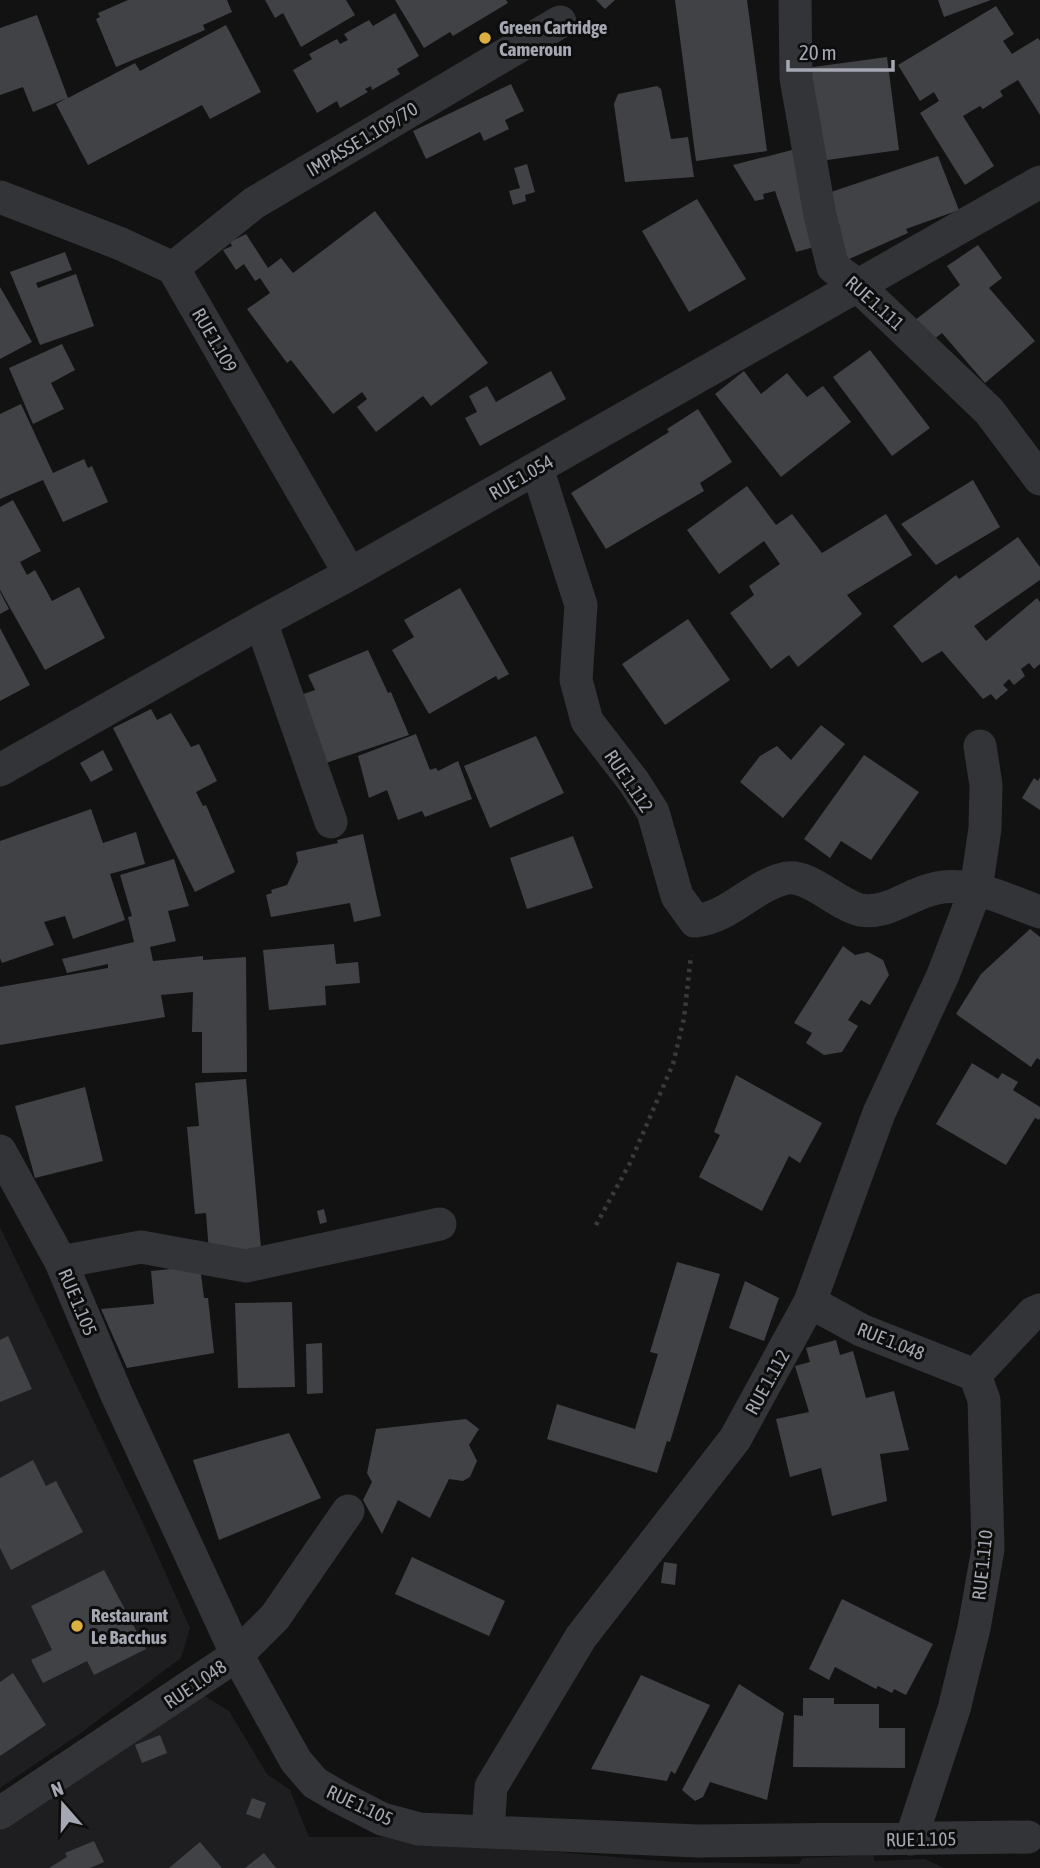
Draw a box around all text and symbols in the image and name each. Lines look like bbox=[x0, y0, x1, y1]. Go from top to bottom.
place label: Green Cartridge Cameroun bbox=[499, 16, 608, 60]
scale bar bbox=[788, 28, 893, 72]
marker: Green Cartridge Cameroun bbox=[477, 30, 493, 46]
text: 20 m bbox=[799, 40, 837, 64]
street label: IMPASSE 1.109/70 bbox=[303, 97, 421, 181]
street label: RUE 1.111 bbox=[841, 271, 909, 335]
street label: RUE 1.109 bbox=[188, 304, 242, 376]
street label: RUE 1.054 bbox=[485, 450, 557, 504]
street label: RUE 1.112 bbox=[600, 746, 658, 816]
street label: RUE 1.105 bbox=[54, 1265, 102, 1339]
street label: RUE 1.048 bbox=[854, 1318, 928, 1364]
street label: RUE 1.112 bbox=[740, 1346, 794, 1418]
street label: RUE 1.110 bbox=[967, 1529, 997, 1601]
place label: Restaurant Le Bacchus bbox=[91, 1604, 169, 1648]
marker: Restaurant Le Bacchus bbox=[69, 1618, 85, 1634]
street label: RUE 1.048 bbox=[160, 1655, 230, 1713]
north arrow bbox=[28, 1770, 98, 1840]
text: N bbox=[48, 1777, 66, 1801]
street label: RUE 1.105 bbox=[323, 1780, 397, 1830]
street label: RUE 1.105 bbox=[886, 1827, 956, 1851]

